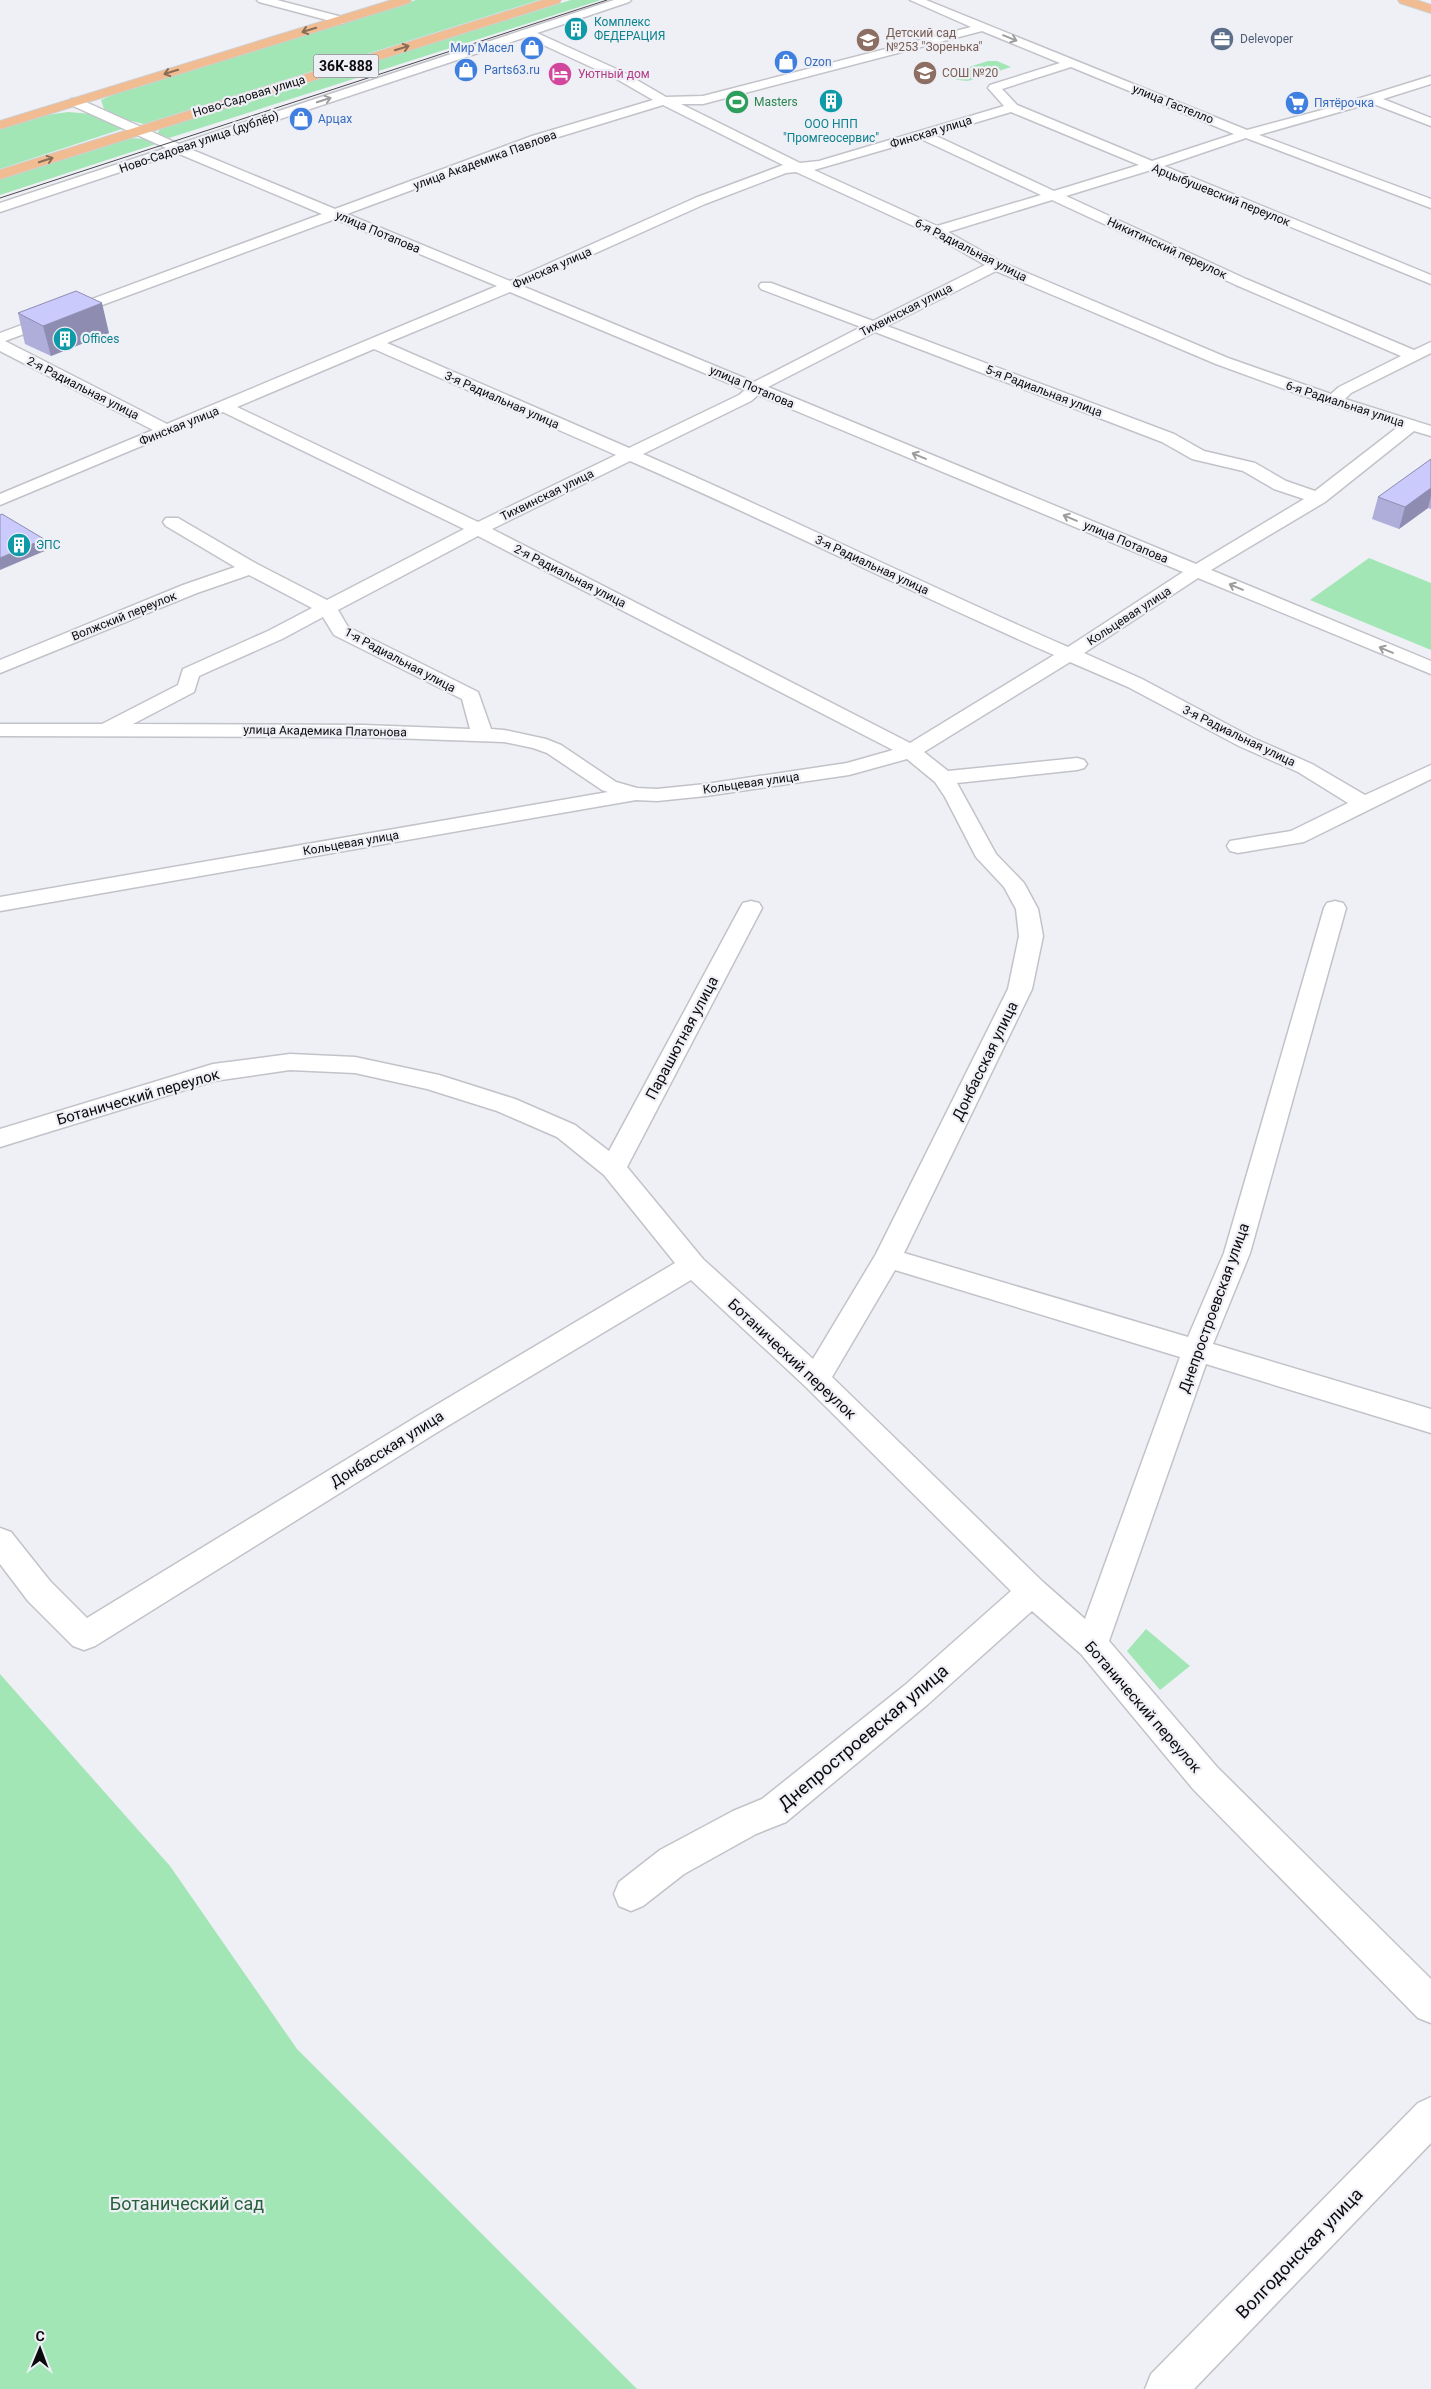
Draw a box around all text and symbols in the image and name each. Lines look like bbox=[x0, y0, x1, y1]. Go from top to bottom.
place label: Комплекс ФЕДЕРАЦИЯ bbox=[594, 15, 666, 43]
building icon: Комплекс ФЕДЕРАЦИЯ bbox=[563, 16, 589, 42]
one-way arrow bbox=[301, 25, 317, 35]
place label: Детский сад №253 "Зоренька" bbox=[886, 26, 983, 54]
office icon: Delevoper bbox=[1209, 26, 1235, 52]
school or university icon: Детский сад №253 "Зоренька" bbox=[855, 27, 881, 53]
place label: Delevoper bbox=[1240, 32, 1293, 46]
one-way arrow bbox=[1002, 34, 1017, 43]
shop icon: Мир Масел bbox=[519, 35, 545, 61]
place label: Мир Масел bbox=[450, 41, 514, 55]
one-way arrow bbox=[393, 43, 409, 53]
shop icon: Ozon bbox=[773, 49, 799, 75]
road number: 36К-888 bbox=[314, 54, 378, 78]
place label: Ozon bbox=[804, 55, 832, 69]
shop icon: Parts63.ru bbox=[453, 57, 479, 83]
school or university icon: СОШ №20 bbox=[912, 60, 938, 86]
hotel icon: Уютный дом bbox=[547, 61, 573, 87]
place label: Parts63.ru bbox=[484, 63, 540, 77]
place label: СОШ №20 bbox=[942, 66, 998, 80]
place label: Уютный дом bbox=[578, 67, 650, 81]
one-way arrow bbox=[163, 68, 179, 78]
street label: Ново-Садовая улица bbox=[191, 72, 307, 120]
street label: улица Гастелло bbox=[1130, 81, 1216, 127]
building icon: ООО НПП "Промгеосервис" bbox=[818, 88, 844, 114]
sports icon: Masters bbox=[724, 89, 750, 115]
supermarket icon: Пятёрочка bbox=[1284, 90, 1310, 116]
one-way arrow bbox=[316, 95, 332, 104]
place label: Masters bbox=[754, 95, 798, 109]
place label: Пятёрочка bbox=[1314, 96, 1374, 110]
shop icon: Арцах bbox=[288, 106, 314, 132]
street label: Ново-Садовая улица (дублёр) bbox=[117, 108, 281, 176]
place label: Арцах bbox=[318, 112, 352, 126]
street label: Финская улица bbox=[888, 113, 974, 151]
place label: ООО НПП "Промгеосервис" bbox=[783, 117, 879, 145]
street label: улица Академика Павлова bbox=[412, 128, 558, 192]
one-way arrow bbox=[38, 155, 54, 164]
street label: Арцыбушевский переулок bbox=[1150, 161, 1293, 229]
street label: улица Потапова bbox=[334, 208, 422, 256]
street label: Никитинский переулок bbox=[1105, 214, 1229, 282]
street label: 6-я Радиальная улица bbox=[913, 216, 1029, 284]
street label: Финская улица bbox=[510, 244, 594, 292]
street label: Тихвинская улица bbox=[857, 281, 955, 339]
building icon: Offices bbox=[52, 326, 78, 352]
place label: Offices bbox=[82, 332, 119, 346]
street label: 2-я Радиальная улица bbox=[25, 354, 141, 422]
street label: 5-я Радиальная улица bbox=[984, 362, 1104, 420]
street label: улица Потапова bbox=[708, 363, 796, 411]
street label: 3-я Радиальная улица bbox=[443, 368, 561, 432]
street label: 6-я Радиальная улица bbox=[1284, 378, 1406, 430]
street label: Финская улица bbox=[137, 404, 221, 448]
one-way arrow bbox=[912, 451, 928, 460]
street label: Тихвинская улица bbox=[498, 466, 596, 524]
one-way arrow bbox=[1063, 513, 1078, 523]
street label: улица Потапова bbox=[1082, 518, 1170, 566]
building icon: ЭПС bbox=[6, 532, 32, 558]
street label: 3-я Радиальная улица bbox=[813, 533, 931, 597]
place label: ЭПС bbox=[36, 538, 61, 552]
street label: 2-я Радиальная улица bbox=[512, 542, 628, 610]
one-way arrow bbox=[1229, 582, 1244, 592]
street label: Кольцевая улица bbox=[1084, 584, 1174, 648]
street label: Волжский переулок bbox=[70, 588, 179, 643]
street label: 1-я Радиальная улица bbox=[342, 625, 458, 695]
one-way arrow bbox=[1379, 644, 1394, 654]
street label: 3-я Радиальная улица bbox=[1180, 703, 1298, 769]
street label: улица Академика Платонова bbox=[243, 723, 407, 739]
street label: Кольцевая улица bbox=[702, 769, 800, 797]
street label: Кольцевая улица bbox=[302, 828, 400, 858]
street label: Парашютная улица bbox=[642, 973, 722, 1103]
street label: Донбасская улица bbox=[948, 999, 1022, 1123]
street label: Ботанический переулок bbox=[55, 1065, 221, 1129]
street label: Днепростроевская улица bbox=[1175, 1221, 1253, 1395]
street label: Ботанический переулок bbox=[724, 1295, 860, 1423]
street label: Донбасская улица bbox=[327, 1407, 447, 1491]
street label: Ботанический переулок bbox=[1081, 1637, 1205, 1777]
street label: Днепростроевская улица bbox=[774, 1660, 952, 1814]
street label: Волгодонская улица bbox=[1231, 2183, 1367, 2323]
park label: Ботанический сад bbox=[110, 2193, 264, 2214]
north arrow bbox=[15, 2324, 65, 2374]
text: С bbox=[36, 2328, 45, 2344]

